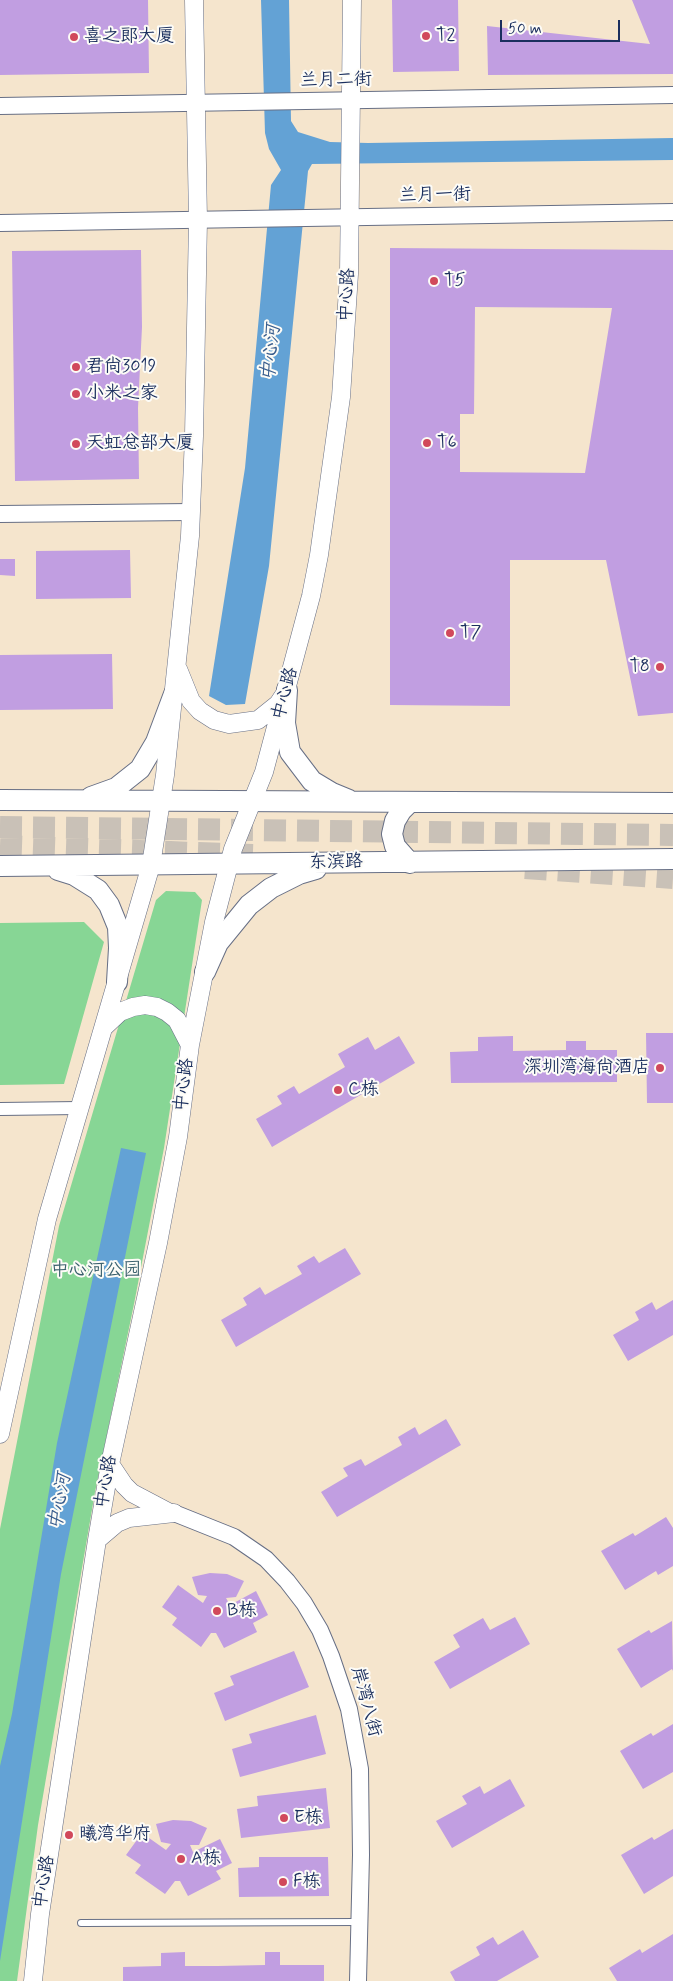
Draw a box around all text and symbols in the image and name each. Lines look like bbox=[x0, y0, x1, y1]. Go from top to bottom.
scale bar bbox=[503, 10, 623, 42]
text: 50 m bbox=[508, 19, 542, 39]
place label: T2 bbox=[436, 25, 455, 47]
place label: 喜之郎大厦 bbox=[84, 26, 174, 48]
marker: T2 bbox=[420, 30, 432, 42]
marker: 喜之郎大厦 bbox=[68, 31, 80, 43]
street label: 兰月二街 bbox=[300, 70, 372, 92]
street label: 兰月一街 bbox=[399, 185, 471, 207]
street label: 中心路 bbox=[336, 267, 360, 323]
place label: T5 bbox=[444, 270, 465, 292]
marker: T5 bbox=[428, 275, 440, 287]
water label: 中心河 bbox=[258, 323, 286, 383]
place label: 君尚3019 bbox=[86, 356, 156, 378]
marker: 君尚3019 bbox=[70, 361, 82, 373]
place label: 小米之家 bbox=[86, 383, 158, 405]
marker: 小米之家 bbox=[70, 388, 82, 400]
place label: T6 bbox=[437, 432, 457, 454]
place label: 天虹总部大厦 bbox=[86, 433, 194, 455]
marker: T6 bbox=[421, 437, 433, 449]
marker: 天虹总部大厦 bbox=[70, 438, 82, 450]
place label: T7 bbox=[460, 622, 481, 644]
marker: T7 bbox=[444, 627, 456, 639]
place label: T8 bbox=[629, 656, 650, 678]
marker: T8 bbox=[654, 661, 666, 673]
street label: 中心路 bbox=[269, 665, 303, 723]
street label: 东滨路 bbox=[309, 852, 363, 874]
street label: 中心路 bbox=[171, 1057, 199, 1113]
place label: 深圳湾海尚酒店 bbox=[524, 1057, 650, 1079]
marker: 深圳湾海尚酒店 bbox=[654, 1062, 666, 1074]
place label: C栋 bbox=[348, 1079, 379, 1101]
marker: C栋 bbox=[332, 1084, 344, 1096]
park label: 中心河公园 bbox=[51, 1260, 141, 1282]
street label: 中心路 bbox=[92, 1454, 122, 1510]
water label: 中心河 bbox=[45, 1472, 77, 1532]
place label: B栋 bbox=[227, 1600, 256, 1622]
marker: B栋 bbox=[211, 1605, 223, 1617]
street label: 岸湾八街 bbox=[345, 1664, 385, 1740]
place label: E栋 bbox=[294, 1807, 323, 1829]
marker: E栋 bbox=[278, 1812, 290, 1824]
place label: 曦湾华府 bbox=[79, 1824, 151, 1846]
marker: 曦湾华府 bbox=[63, 1829, 75, 1841]
place label: A栋 bbox=[191, 1848, 221, 1870]
marker: A栋 bbox=[175, 1853, 187, 1865]
street label: 中心路 bbox=[30, 1854, 60, 1910]
place label: F栋 bbox=[293, 1871, 321, 1893]
marker: F栋 bbox=[277, 1876, 289, 1888]

